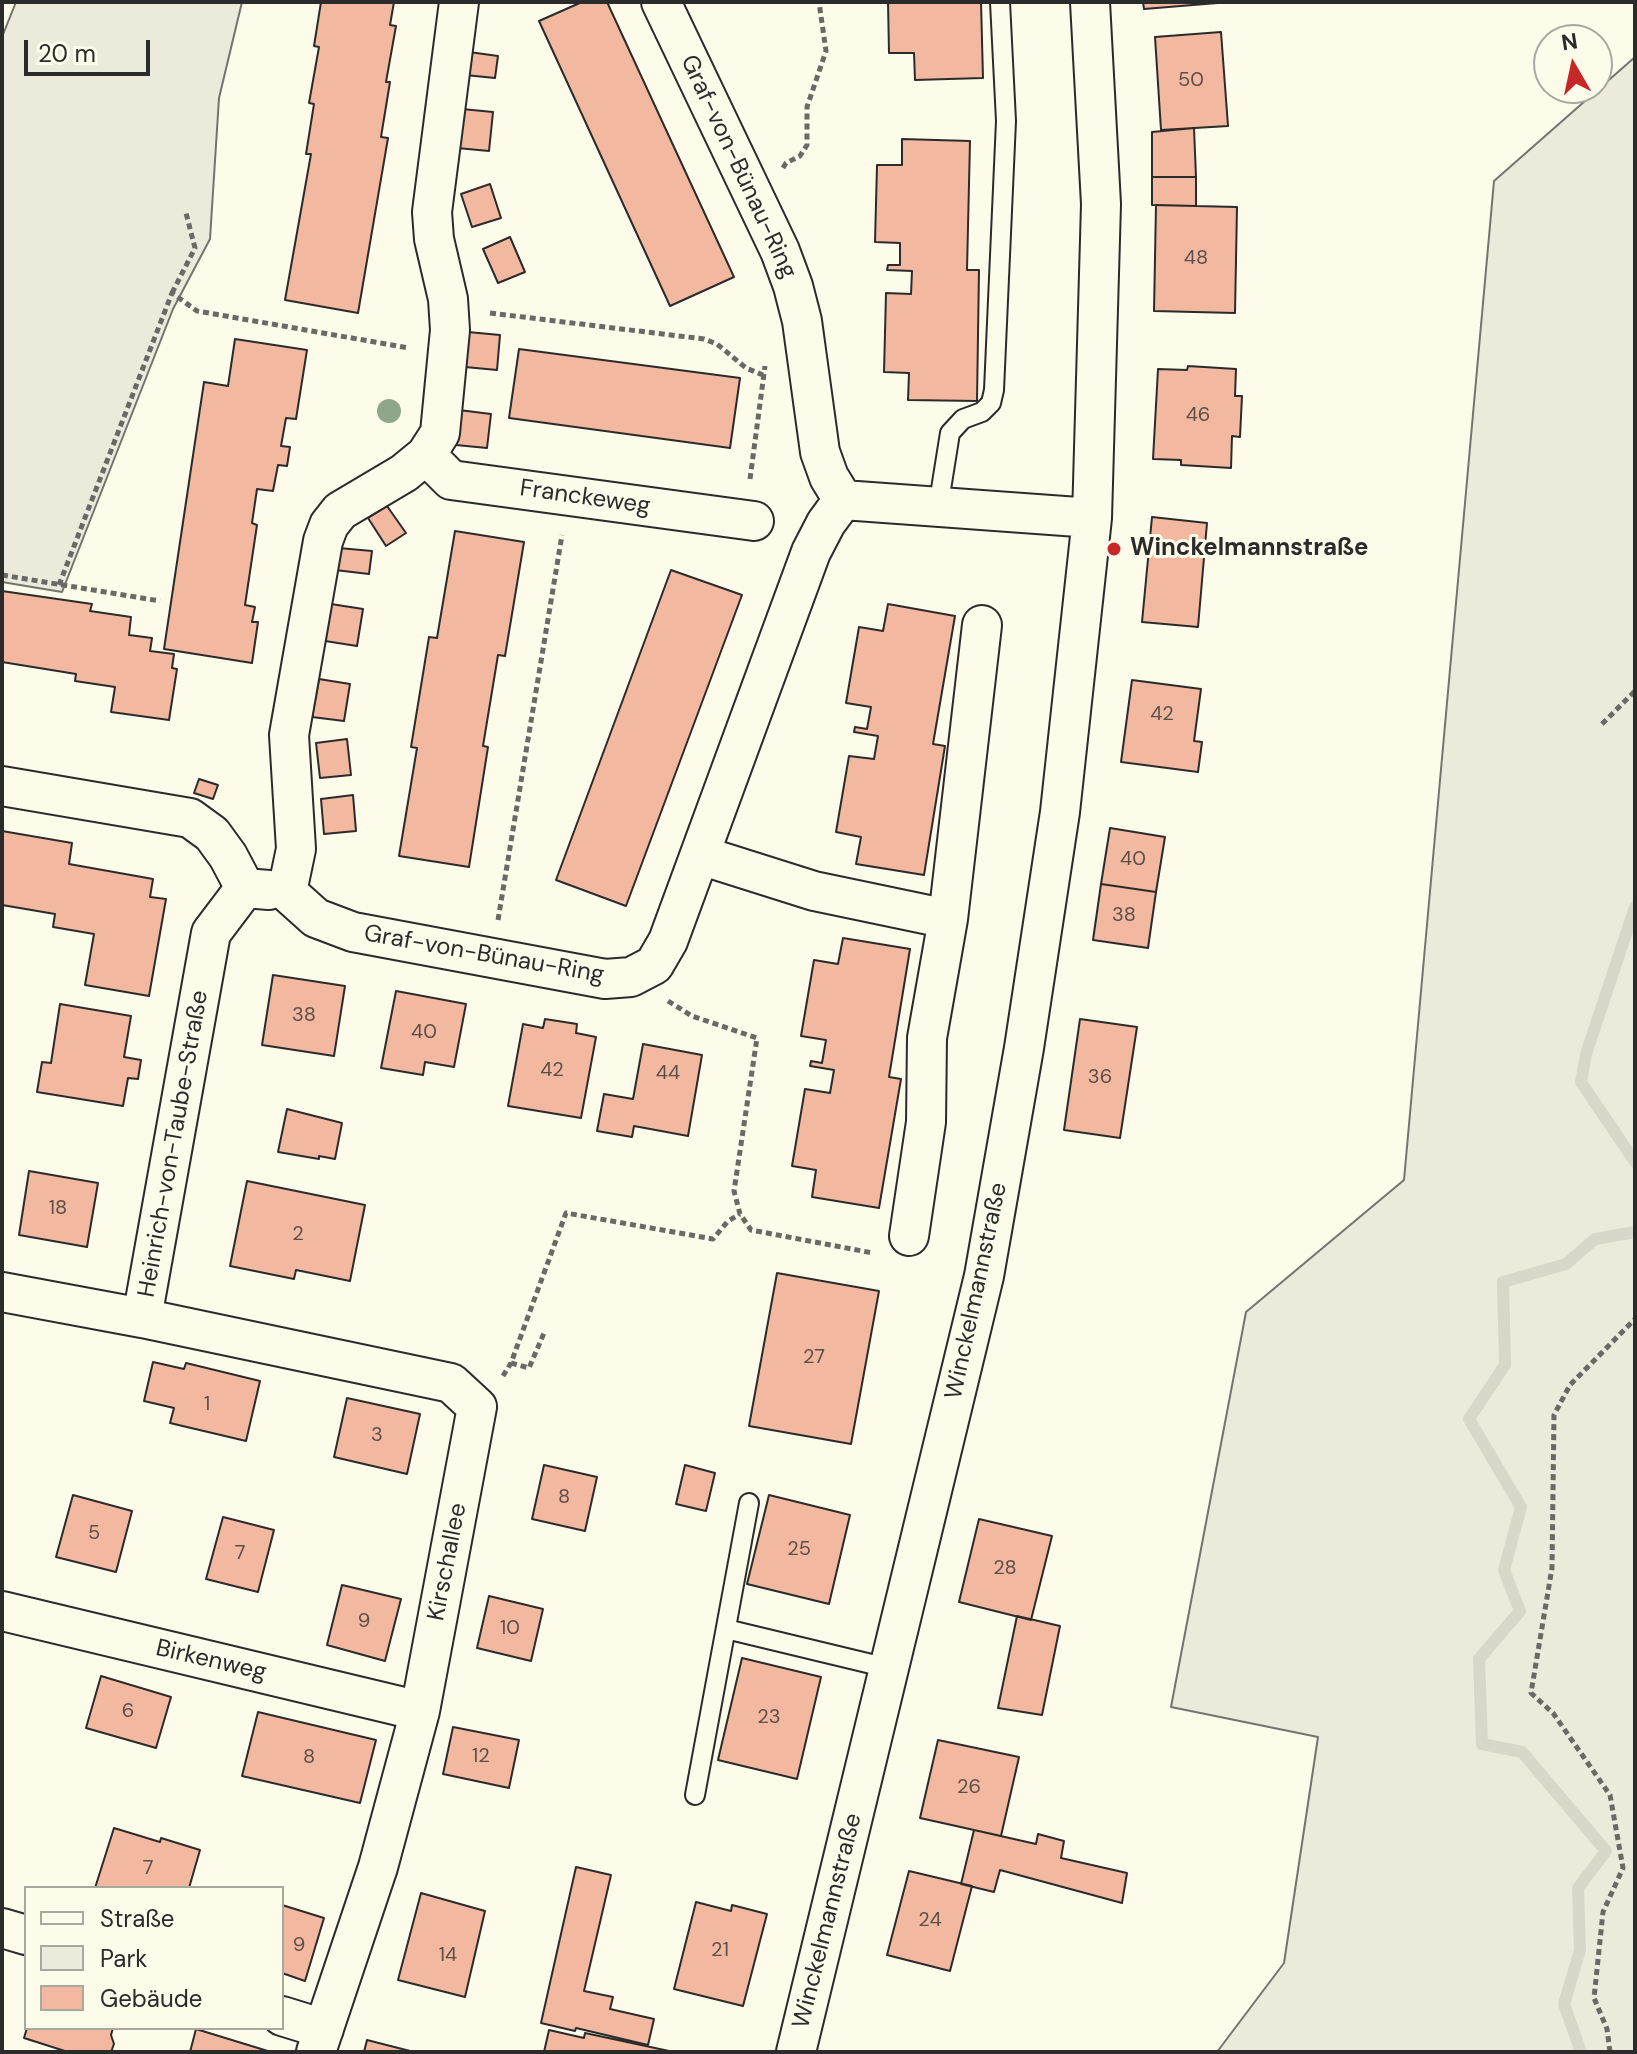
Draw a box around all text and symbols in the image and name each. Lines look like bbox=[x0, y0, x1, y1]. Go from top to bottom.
scale bar bbox=[28, 24, 154, 74]
north arrow bbox=[1533, 24, 1613, 104]
text: N bbox=[1559, 26, 1580, 57]
text: 20 m bbox=[38, 38, 96, 69]
street label: Graf-von-Bünau-Ring bbox=[674, 51, 802, 283]
house number: 50 bbox=[1178, 69, 1204, 93]
house number: 48 bbox=[1184, 247, 1208, 271]
house number: 46 bbox=[1186, 404, 1210, 428]
street label: Franckeweg bbox=[518, 475, 652, 521]
place label: Winckelmannstraße bbox=[1130, 535, 1368, 563]
marker: Winckelmannstraße bbox=[1105, 540, 1123, 558]
house number: 42 bbox=[1150, 703, 1174, 727]
house number: 40 bbox=[1120, 848, 1146, 872]
house number: 38 bbox=[1112, 904, 1136, 928]
street label: Graf-von-Bünau-Ring bbox=[362, 920, 606, 990]
street label: Heinrich-von-Taube-Straße bbox=[133, 988, 215, 1300]
house number: 38 bbox=[292, 1004, 316, 1028]
house number: 40 bbox=[411, 1021, 437, 1045]
house number: 42 bbox=[540, 1059, 564, 1083]
house number: 44 bbox=[656, 1062, 680, 1086]
house number: 36 bbox=[1088, 1066, 1112, 1090]
street label: Winckelmannstraße bbox=[940, 1180, 1014, 1402]
house number: 18 bbox=[49, 1197, 67, 1221]
house number: 2 bbox=[292, 1223, 304, 1247]
house number: 27 bbox=[803, 1346, 825, 1370]
house number: 1 bbox=[204, 1393, 210, 1417]
house number: 3 bbox=[371, 1424, 383, 1448]
house number: 8 bbox=[558, 1486, 570, 1510]
street label: Kirschallee bbox=[422, 1501, 474, 1623]
house number: 5 bbox=[88, 1522, 100, 1546]
house number: 25 bbox=[787, 1538, 811, 1562]
house number: 7 bbox=[235, 1542, 245, 1566]
house number: 28 bbox=[993, 1557, 1017, 1581]
house number: 9 bbox=[358, 1610, 370, 1634]
house number: 10 bbox=[500, 1617, 520, 1641]
street label: Birkenweg bbox=[153, 1634, 269, 1688]
house number: 6 bbox=[122, 1700, 134, 1724]
house number: 23 bbox=[757, 1706, 781, 1730]
house number: 12 bbox=[472, 1745, 490, 1769]
house number: 8 bbox=[303, 1746, 315, 1770]
house number: 26 bbox=[957, 1776, 981, 1800]
street label: Winckelmannstraße bbox=[787, 1810, 869, 2032]
house number: 7 bbox=[143, 1857, 153, 1881]
legend bbox=[24, 1886, 284, 2030]
text: Straße bbox=[100, 1903, 174, 1934]
house number: 24 bbox=[918, 1909, 942, 1933]
house number: 9 bbox=[293, 1934, 305, 1958]
house number: 21 bbox=[711, 1939, 729, 1963]
text: Park bbox=[100, 1943, 147, 1974]
house number: 14 bbox=[439, 1944, 457, 1968]
text: Gebäude bbox=[100, 1983, 202, 2014]

